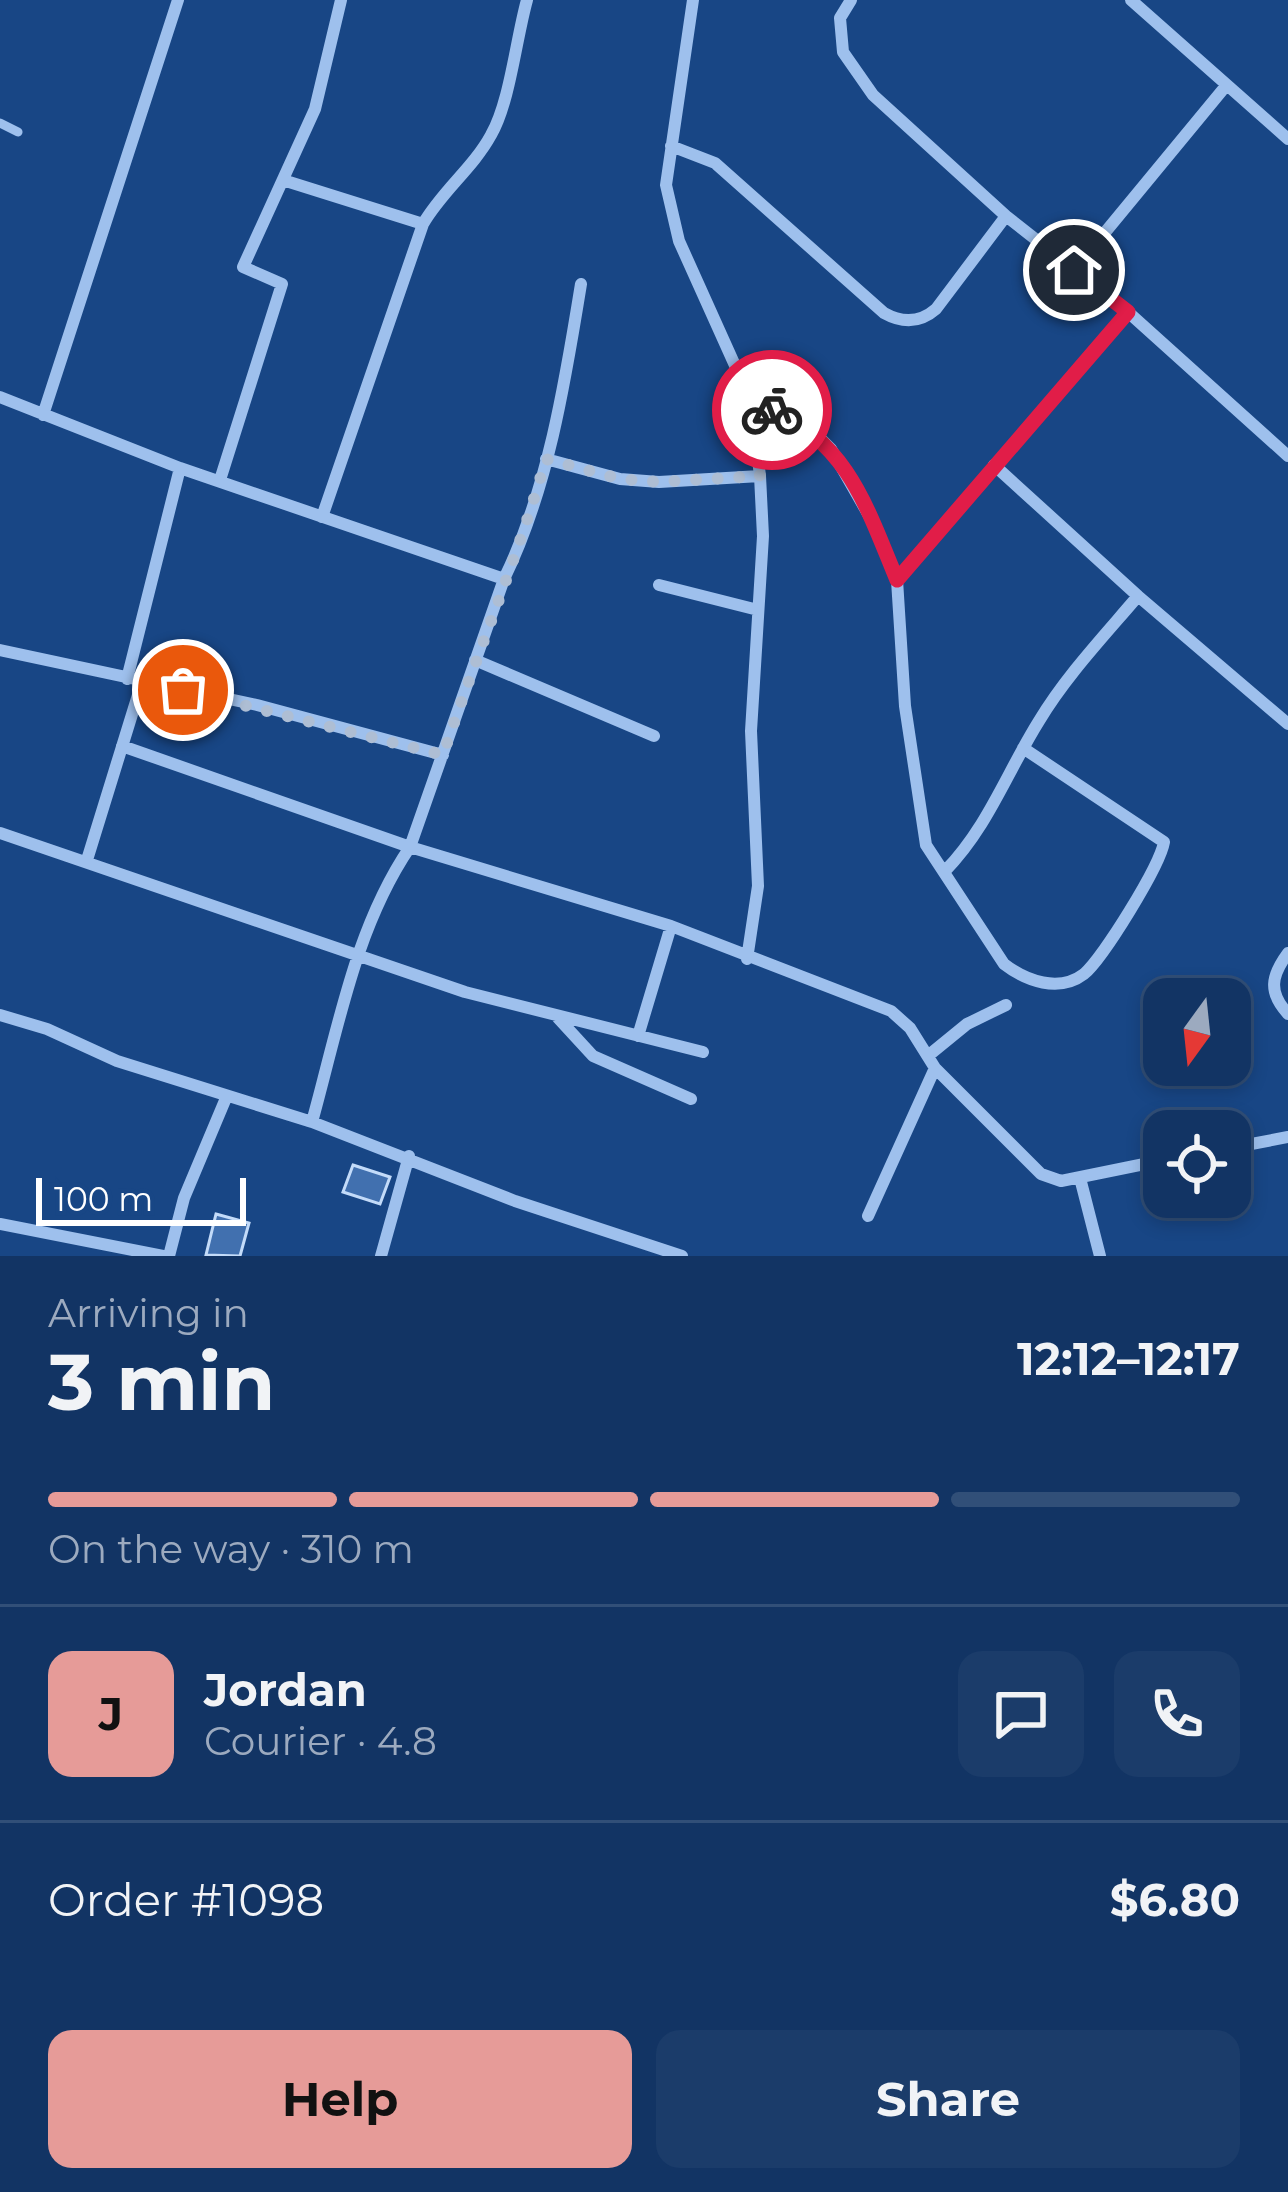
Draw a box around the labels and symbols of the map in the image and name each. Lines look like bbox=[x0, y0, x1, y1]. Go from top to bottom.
pin bbox=[1023, 219, 1125, 321]
courier bbox=[712, 350, 832, 470]
pin bbox=[132, 639, 234, 741]
north arrow bbox=[1143, 978, 1251, 1086]
scale bar bbox=[36, 1172, 246, 1225]

